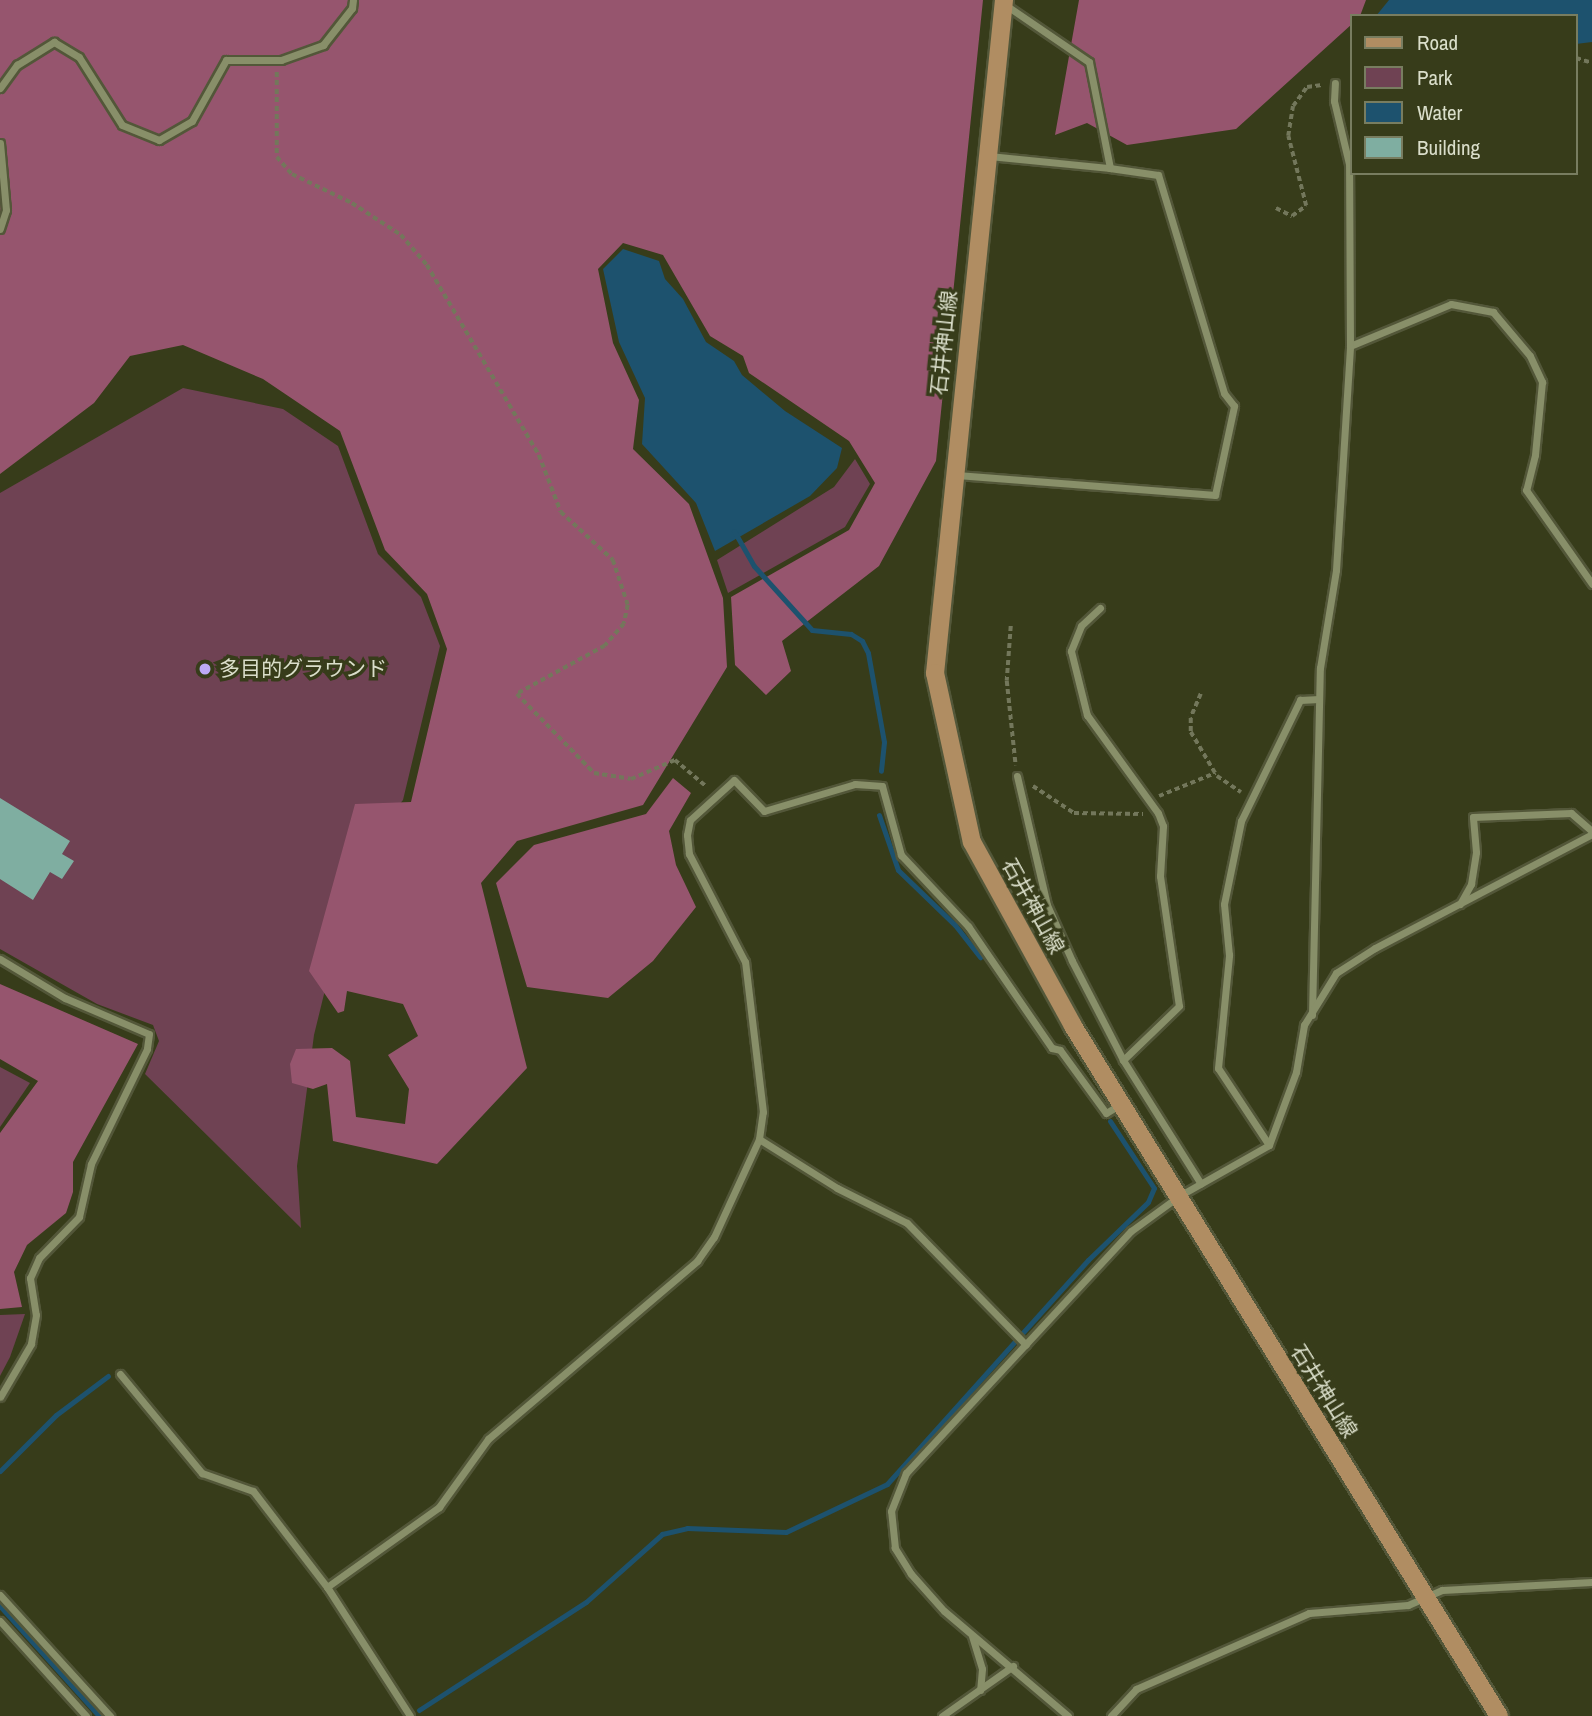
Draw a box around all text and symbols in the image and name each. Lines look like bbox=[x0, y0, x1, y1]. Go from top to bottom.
legend bbox=[1350, 14, 1578, 175]
text: Road bbox=[1417, 28, 1458, 57]
text: Park bbox=[1417, 63, 1452, 92]
text: Water bbox=[1417, 98, 1462, 127]
text: Building bbox=[1417, 133, 1480, 162]
street label: 石井神山線 bbox=[926, 289, 962, 397]
place label: 多目的グラウンド bbox=[219, 656, 387, 682]
marker: 多目的グラウンド bbox=[197, 661, 213, 677]
street label: 石井神山線 bbox=[997, 854, 1069, 958]
street label: 石井神山線 bbox=[1285, 1340, 1363, 1442]

